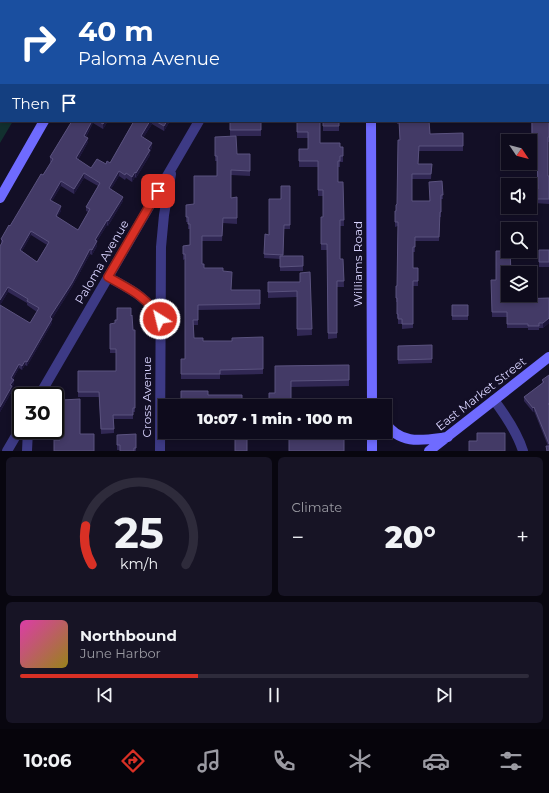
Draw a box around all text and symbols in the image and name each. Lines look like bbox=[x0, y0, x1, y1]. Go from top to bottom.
text: 40 m bbox=[78, 14, 154, 48]
icon: right bbox=[12, 16, 64, 68]
text: Paloma Avenue bbox=[78, 48, 220, 70]
icon: arrive bbox=[58, 92, 80, 114]
text: Then bbox=[12, 94, 50, 113]
north arrow bbox=[501, 134, 537, 170]
map controls bbox=[501, 134, 537, 302]
pin bbox=[141, 174, 175, 208]
button: sound bbox=[501, 178, 537, 214]
icon: arrive bbox=[147, 180, 169, 202]
street label: Paloma Avenue bbox=[71, 217, 132, 306]
street label: Williams Road bbox=[350, 221, 365, 307]
button: search bbox=[501, 222, 537, 258]
button: layers bbox=[501, 266, 537, 302]
position arrow bbox=[139, 298, 181, 340]
street label: East Market Street bbox=[432, 354, 529, 434]
street label: Cross Avenue bbox=[139, 357, 154, 437]
speed limit sign: 30 bbox=[12, 387, 64, 439]
text: 10:07 · 1 min · 100 m bbox=[197, 409, 353, 428]
text: Climate bbox=[292, 499, 342, 515]
text: 25 bbox=[114, 507, 163, 557]
text: 20° bbox=[385, 519, 436, 556]
text: − bbox=[292, 524, 304, 551]
text: + bbox=[516, 524, 529, 551]
text: km/h bbox=[120, 554, 158, 572]
text: Northbound bbox=[80, 626, 177, 645]
text: June Harbor bbox=[80, 645, 161, 661]
icon: previous bbox=[94, 684, 116, 706]
icon: pause bbox=[263, 684, 285, 706]
icon: next bbox=[433, 684, 455, 706]
icon: directions bbox=[119, 747, 147, 775]
icon: music bbox=[195, 747, 223, 775]
icon: phone bbox=[270, 747, 298, 775]
icon: climate bbox=[346, 747, 374, 775]
icon: car bbox=[422, 747, 450, 775]
icon: filters bbox=[497, 747, 525, 775]
text: 10:06 bbox=[24, 750, 71, 772]

